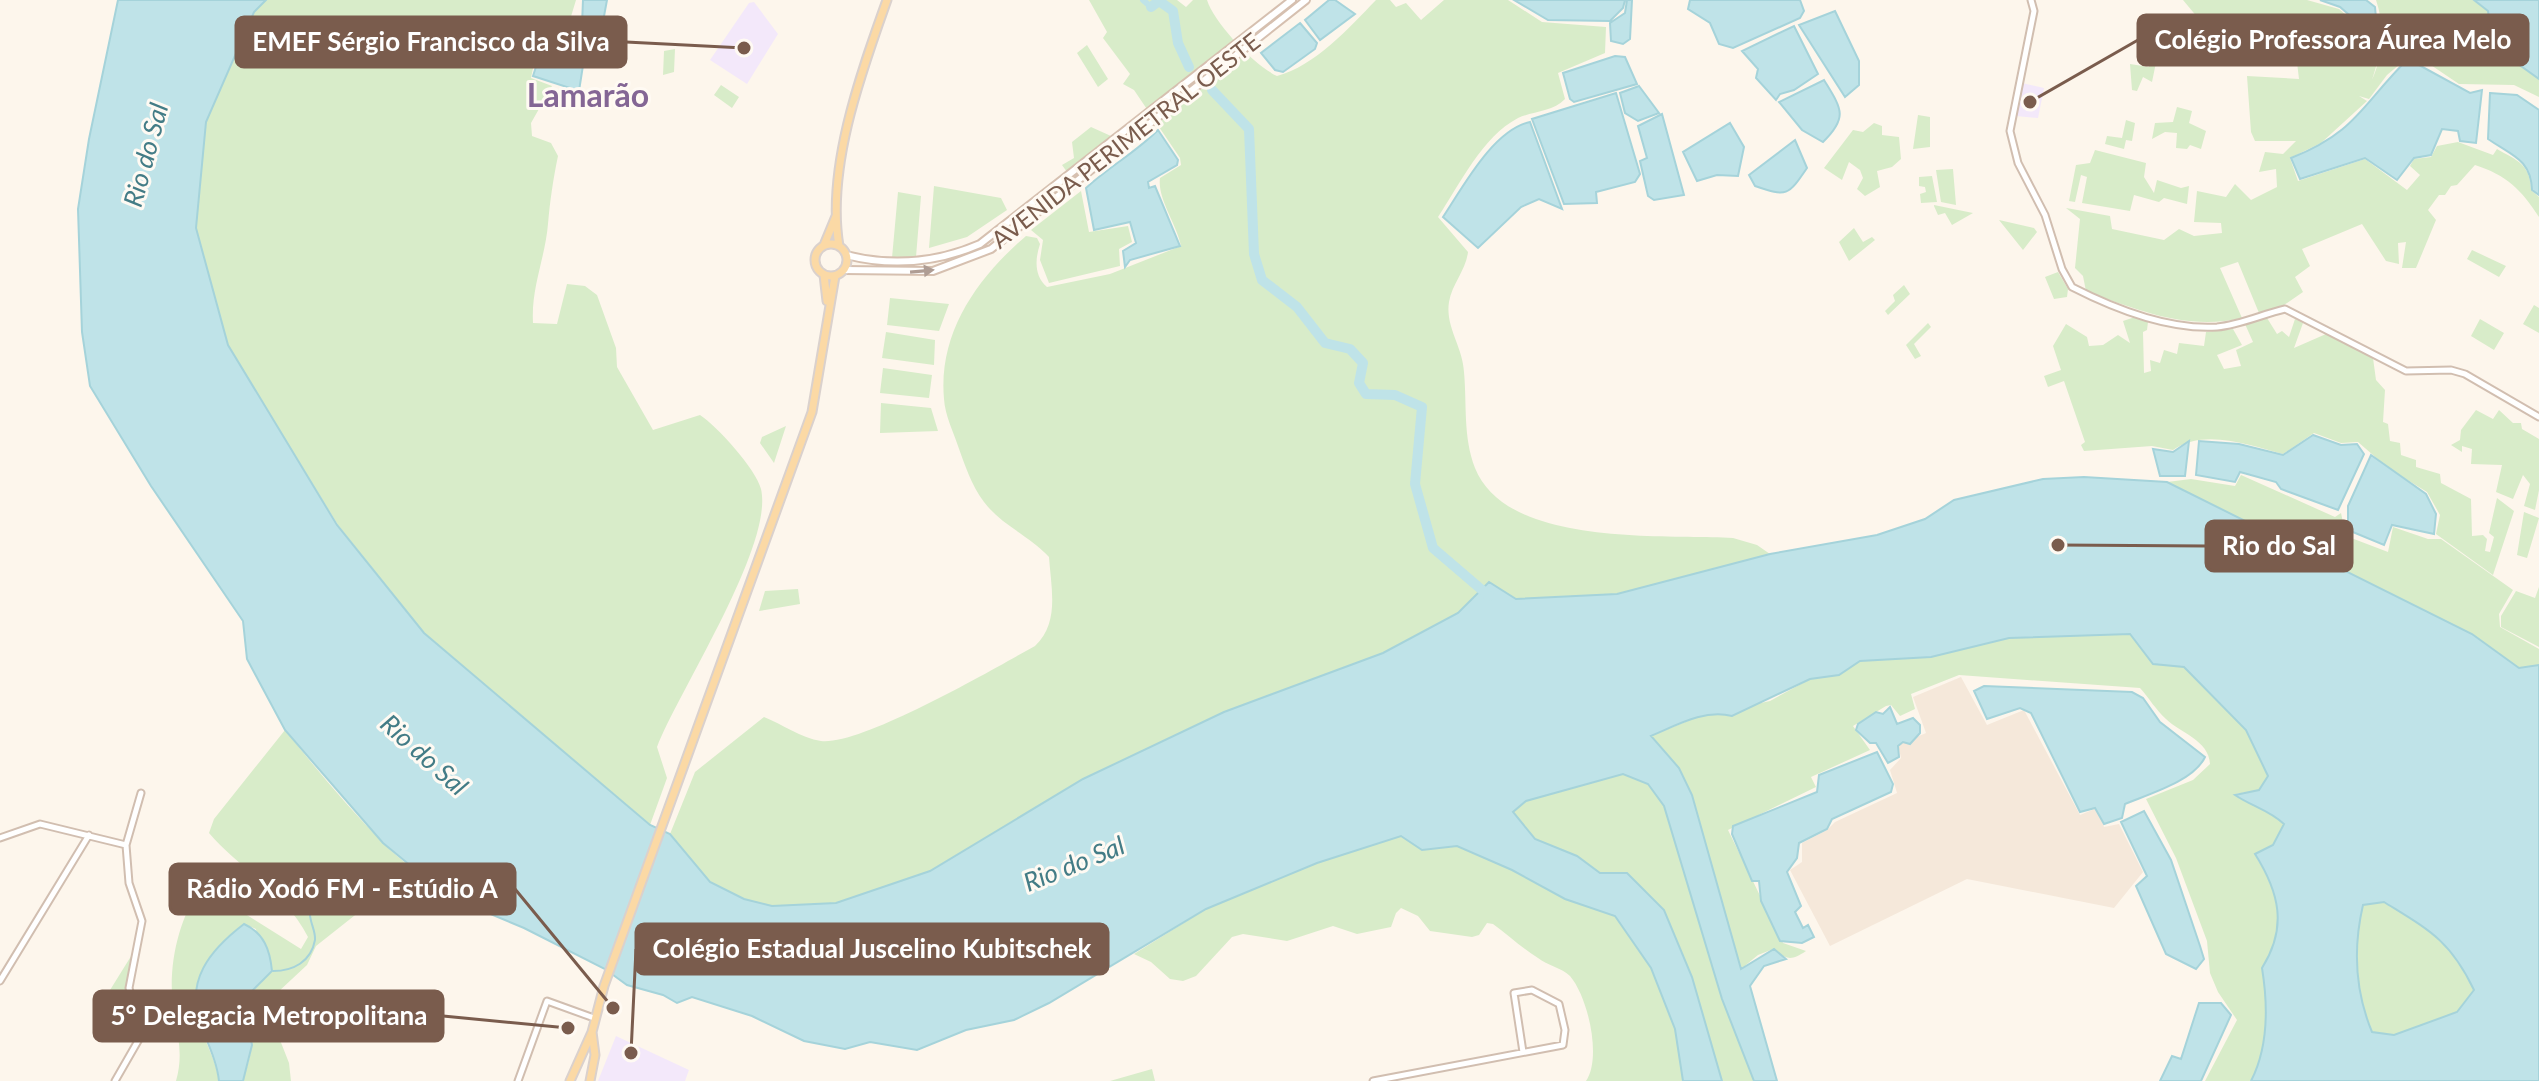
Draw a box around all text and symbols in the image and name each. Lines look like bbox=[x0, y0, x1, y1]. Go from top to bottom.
callout: Colégio Professora Áurea Melo bbox=[2138, 15, 2528, 65]
callout: EMEF Sérgio Francisco da Silva bbox=[236, 17, 626, 67]
text: Colégio Professora Áurea Melo bbox=[2154, 23, 2512, 55]
text: EMEF Sérgio Francisco da Silva bbox=[252, 25, 610, 57]
street label: AVENIDA PERIMETRAL OESTE bbox=[985, 26, 1265, 254]
district label: Lamarão bbox=[527, 75, 649, 114]
water label: Rio do Sal bbox=[116, 99, 174, 210]
one-way arrow bbox=[910, 265, 935, 278]
callout: Rio do Sal bbox=[2206, 521, 2352, 571]
text: Rio do Sal bbox=[2222, 529, 2336, 561]
water label: Rio do Sal bbox=[375, 707, 475, 802]
water label: Rio do Sal bbox=[1018, 828, 1129, 898]
callout: Rádio Xodó FM - Estúdio A bbox=[170, 864, 515, 914]
text: Rádio Xodó FM - Estúdio A bbox=[186, 872, 499, 904]
callout: Colégio Estadual Juscelino Kubitschek bbox=[636, 924, 1108, 974]
text: Colégio Estadual Juscelino Kubitschek bbox=[653, 932, 1092, 964]
callout: 5° Delegacia Metropolitana bbox=[94, 991, 443, 1041]
text: 5° Delegacia Metropolitana bbox=[111, 999, 427, 1031]

